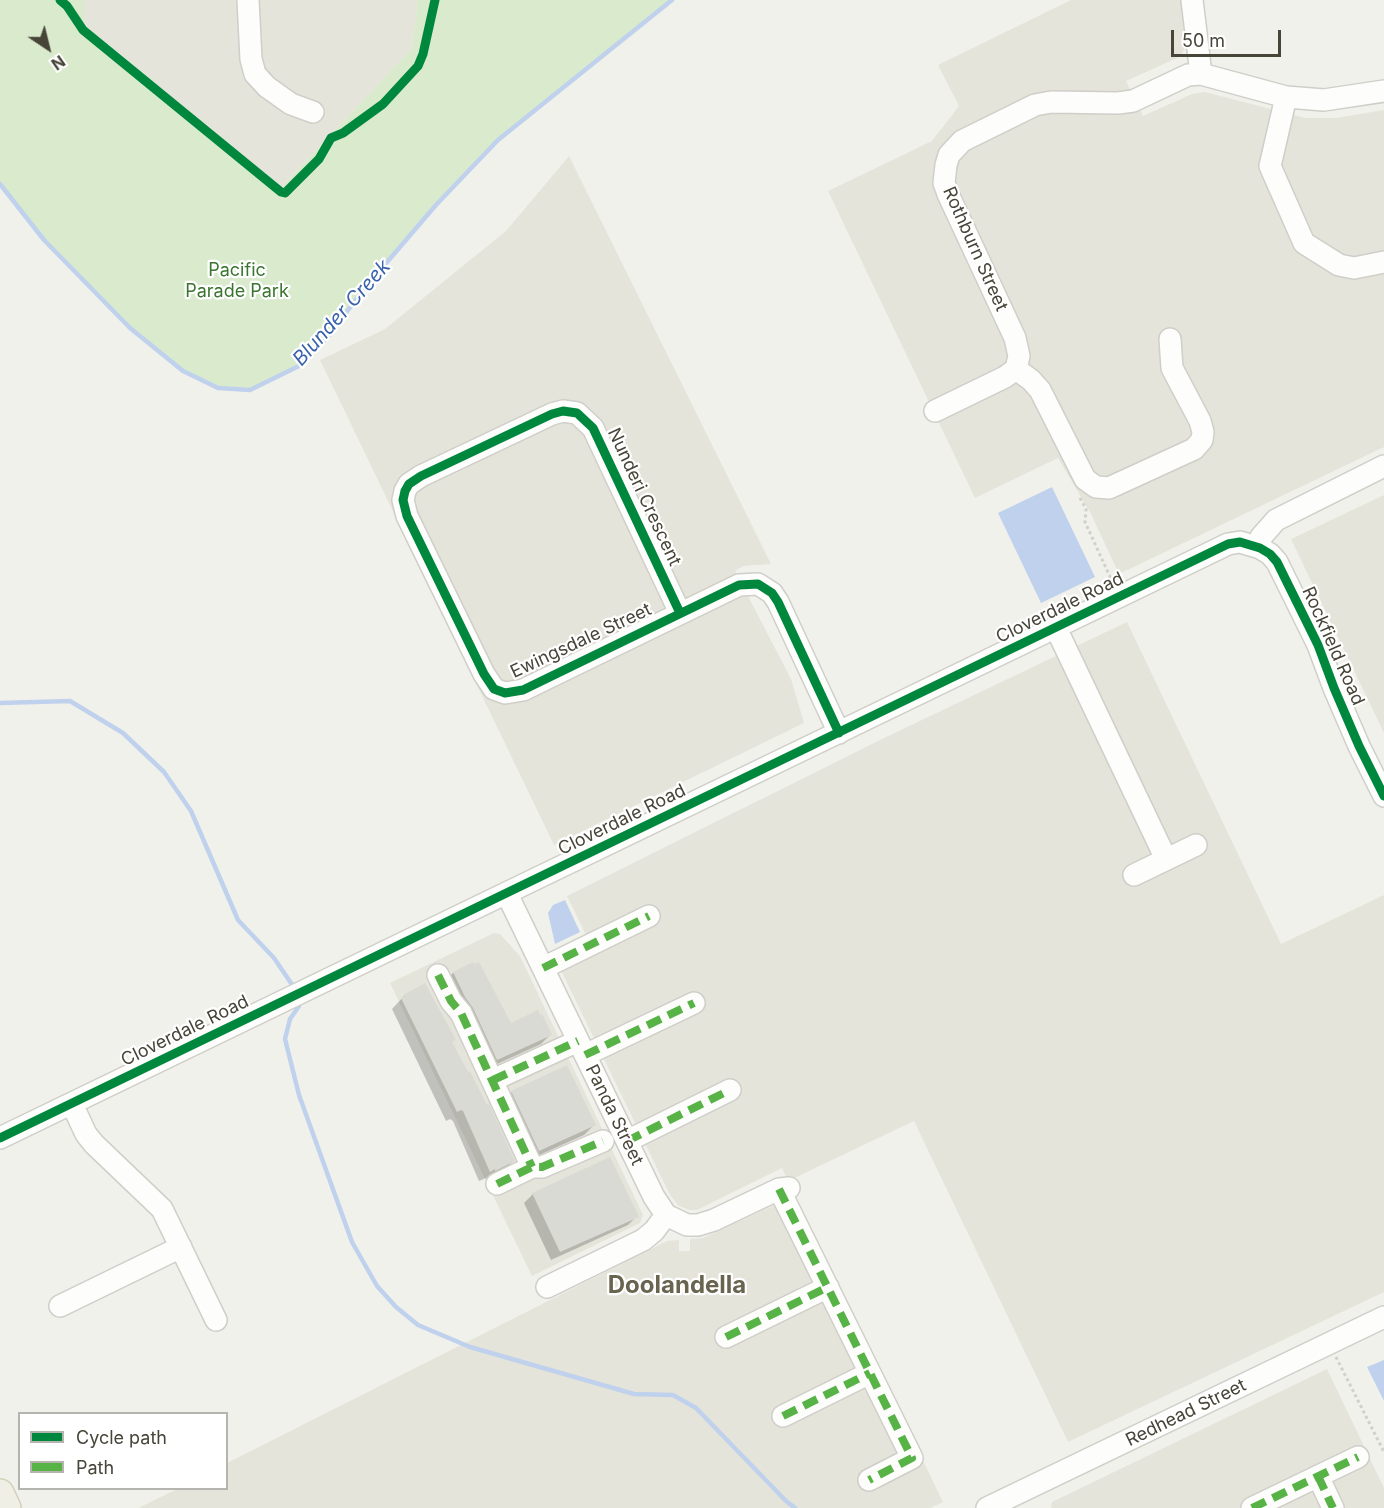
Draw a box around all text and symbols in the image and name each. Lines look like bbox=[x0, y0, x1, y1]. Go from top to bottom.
north arrow bbox=[18, 18, 78, 78]
scale bar bbox=[1174, 18, 1284, 56]
text: 50 m bbox=[1182, 30, 1225, 51]
text: N bbox=[48, 51, 69, 74]
street label: Rothburn Street bbox=[938, 183, 1012, 315]
water label: Blunder Creek bbox=[288, 255, 396, 371]
park label: Pacific Parade Park bbox=[185, 260, 289, 302]
street label: Nunderi Crescent bbox=[603, 425, 685, 569]
street label: Cloverdale Road bbox=[993, 568, 1127, 648]
street label: Rockfield Road bbox=[1297, 583, 1369, 709]
street label: Ewingsdale Street bbox=[507, 599, 655, 683]
street label: Cloverdale Road bbox=[555, 780, 689, 860]
street label: Cloverdale Road bbox=[118, 991, 252, 1071]
street label: Panda Street bbox=[580, 1061, 648, 1169]
district label: Doolandella bbox=[608, 1272, 746, 1300]
street label: Redhead Street bbox=[1122, 1375, 1250, 1451]
legend bbox=[18, 1412, 228, 1490]
text: Cycle path bbox=[76, 1427, 167, 1448]
text: Path bbox=[76, 1457, 114, 1478]

